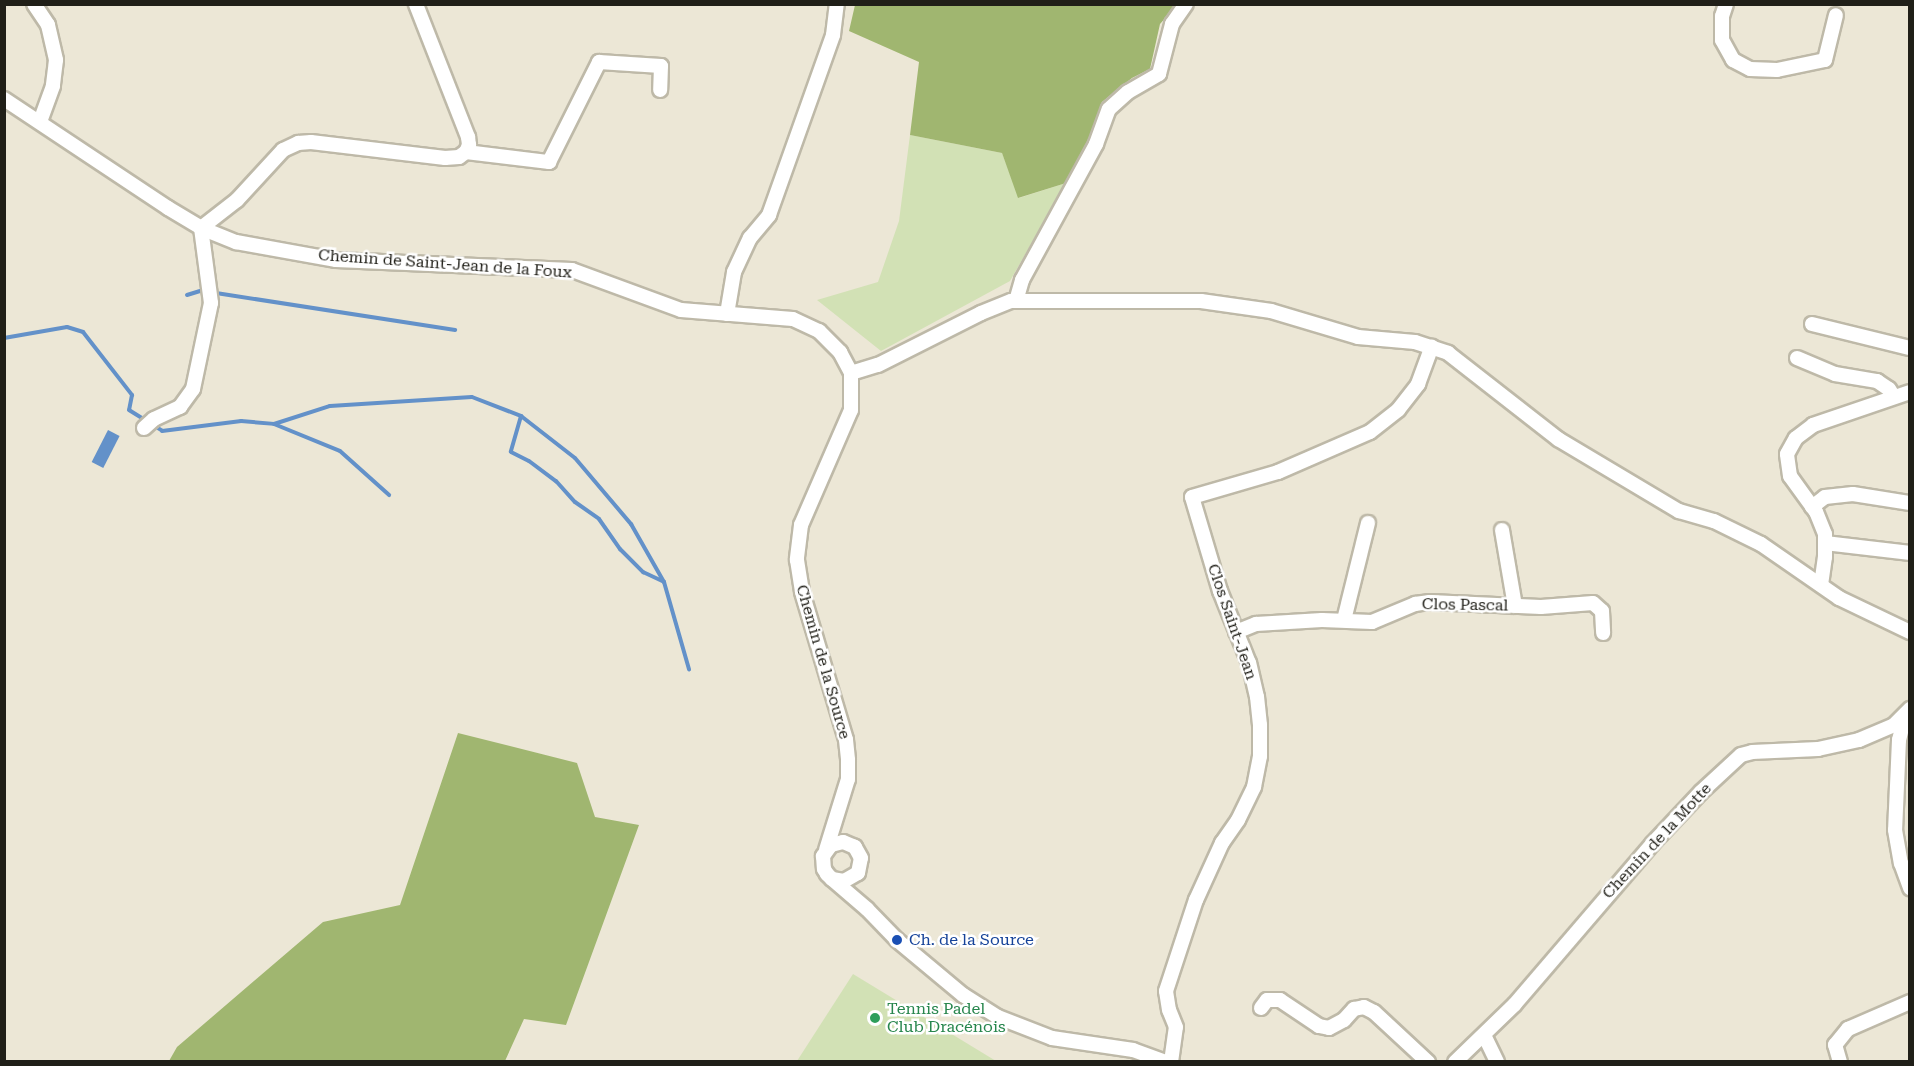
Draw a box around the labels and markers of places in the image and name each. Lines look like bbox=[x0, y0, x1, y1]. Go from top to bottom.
place label: Ch. de la Source bbox=[909, 930, 1034, 950]
marker: Ch. de la Source bbox=[890, 933, 904, 947]
place label: Tennis Padel Club Dracénois bbox=[887, 999, 1006, 1037]
marker: Tennis Padel Club Dracénois bbox=[868, 1011, 882, 1025]

